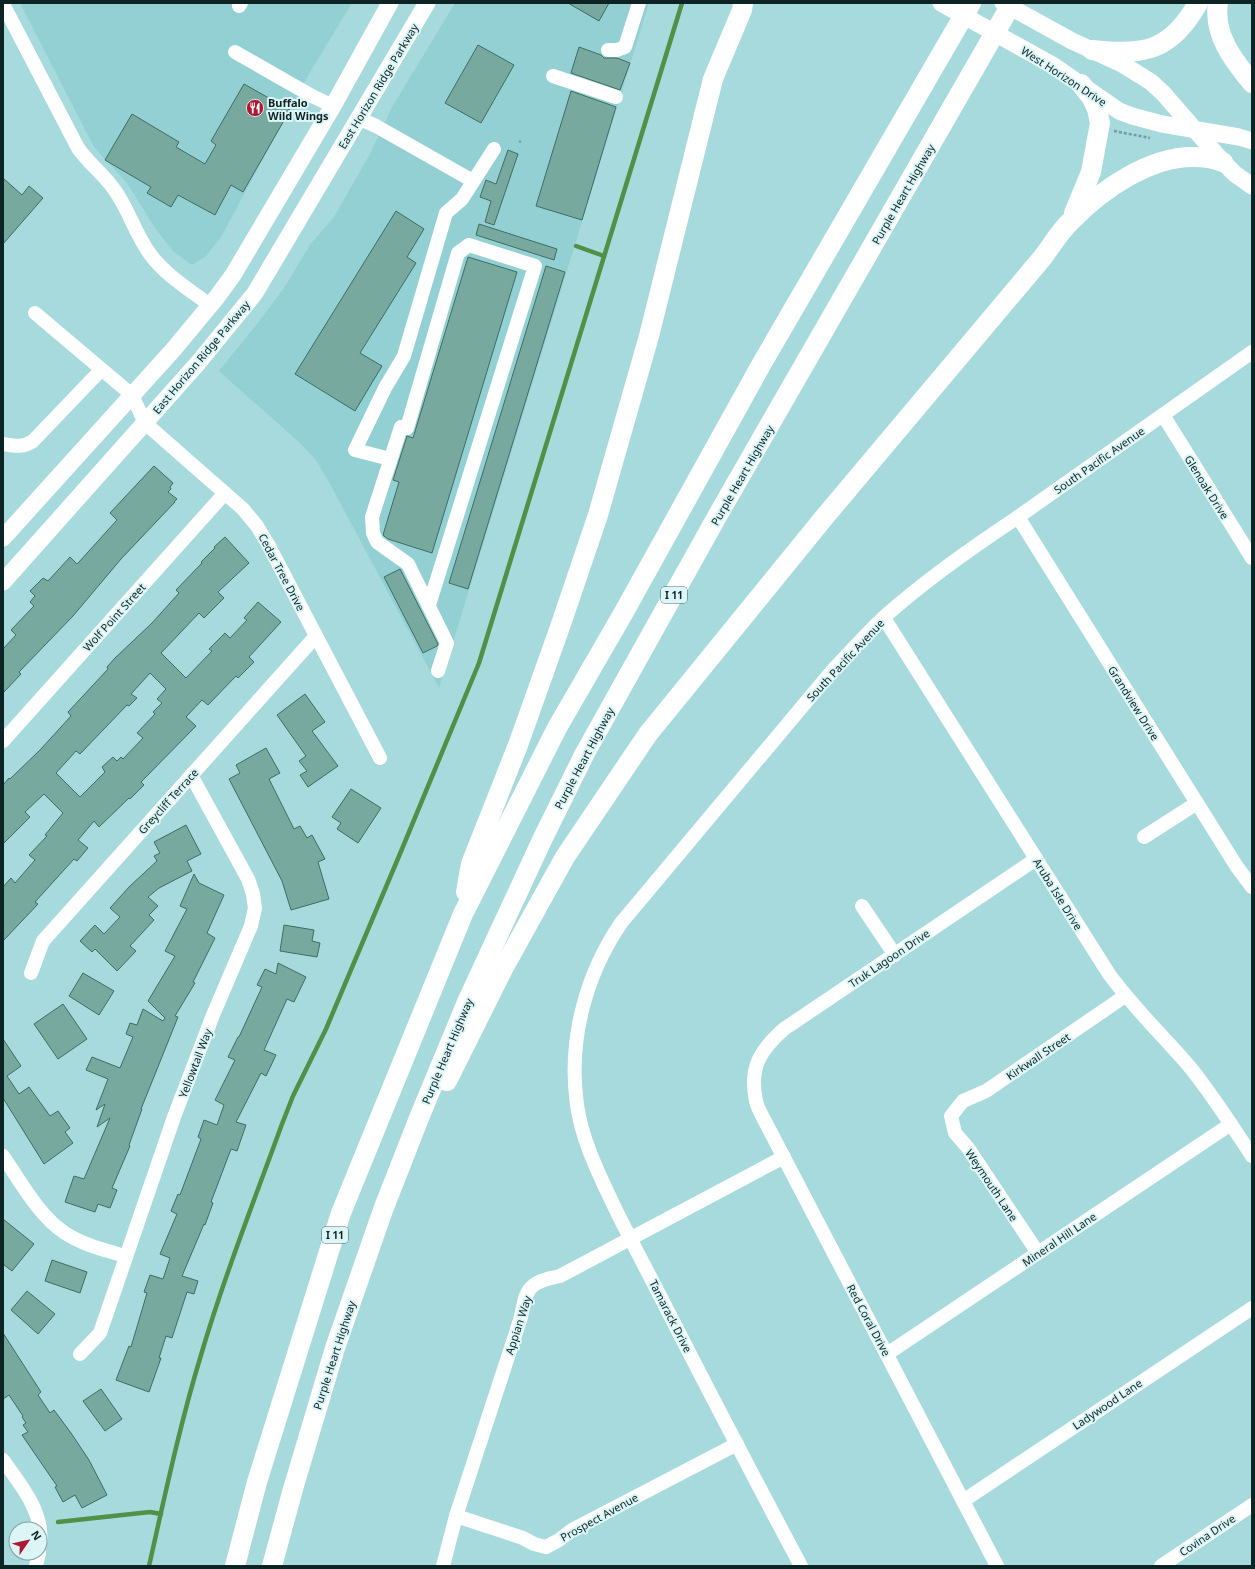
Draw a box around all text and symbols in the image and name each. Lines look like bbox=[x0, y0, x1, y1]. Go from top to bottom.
street label: East Horizon Ridge Parkway bbox=[334, 20, 422, 152]
street label: West Horizon Drive bbox=[1018, 43, 1110, 109]
place label: Buffalo Wild Wings bbox=[268, 95, 329, 123]
restaurant icon: Buffalo Wild Wings bbox=[245, 98, 265, 118]
street label: Purple Heart Highway bbox=[868, 141, 938, 247]
street label: East Horizon Ridge Parkway bbox=[149, 297, 253, 417]
street label: Purple Heart Highway bbox=[707, 422, 777, 528]
street label: South Pacific Avenue bbox=[1051, 423, 1147, 497]
street label: Glenoak Drive bbox=[1181, 452, 1233, 522]
street label: Cedar Tree Drive bbox=[255, 531, 309, 613]
street label: Wolf Point Street bbox=[79, 580, 149, 654]
road number: I 11 bbox=[661, 587, 687, 603]
street label: South Pacific Avenue bbox=[803, 616, 887, 704]
street label: Grandview Drive bbox=[1105, 663, 1163, 743]
street label: Purple Heart Highway bbox=[551, 704, 617, 812]
street label: Greycliff Terrace bbox=[135, 765, 201, 837]
street label: Aruba Isle Drive bbox=[1030, 855, 1086, 933]
street label: Truk Lagoon Drive bbox=[846, 925, 932, 991]
street label: Purple Heart Highway bbox=[418, 995, 476, 1106]
street label: Yellowtail Way bbox=[175, 1026, 215, 1100]
street label: Kirkwall Street bbox=[1003, 1029, 1073, 1083]
street label: Weymouth Lane bbox=[962, 1146, 1022, 1224]
street label: Mineral Hill Lane bbox=[1019, 1209, 1099, 1269]
road number: I 11 bbox=[322, 1227, 348, 1243]
street label: Tamarack Drive bbox=[646, 1277, 696, 1355]
street label: Red Coral Drive bbox=[844, 1281, 894, 1359]
street label: Appian Way bbox=[501, 1293, 535, 1356]
street label: Purple Heart Highway bbox=[309, 1298, 359, 1411]
street label: Ladywood Lane bbox=[1069, 1375, 1145, 1433]
street label: Prospect Avenue bbox=[557, 1489, 641, 1545]
street label: Covina Drive bbox=[1176, 1511, 1238, 1559]
north arrow bbox=[8, 1521, 48, 1561]
text: N bbox=[28, 1527, 45, 1543]

